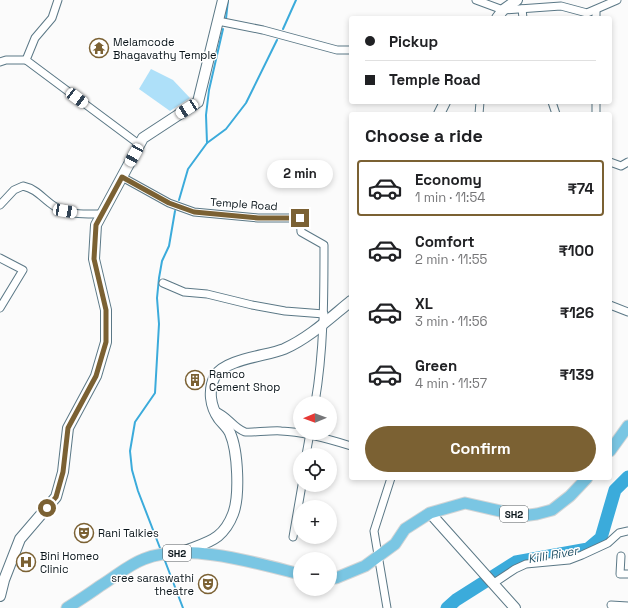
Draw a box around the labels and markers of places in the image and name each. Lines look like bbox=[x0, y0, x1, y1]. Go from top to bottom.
place label: Melamcode Bhagavathy Temple bbox=[113, 35, 217, 62]
temple icon: Melamcode Bhagavathy Temple bbox=[88, 37, 110, 59]
place label: Ramco Cement Shop bbox=[209, 367, 280, 394]
building icon: Ramco Cement Shop bbox=[184, 369, 206, 391]
theatre icon: Rani Talkies bbox=[73, 522, 95, 544]
place label: Rani Talkies bbox=[98, 526, 159, 540]
place label: Bini Homeo Clinic bbox=[40, 549, 99, 576]
hospital icon: Bini Homeo Clinic bbox=[15, 551, 37, 573]
place label: sree saraswathi theatre bbox=[111, 571, 194, 598]
theatre icon: sree saraswathi theatre bbox=[197, 573, 219, 595]

